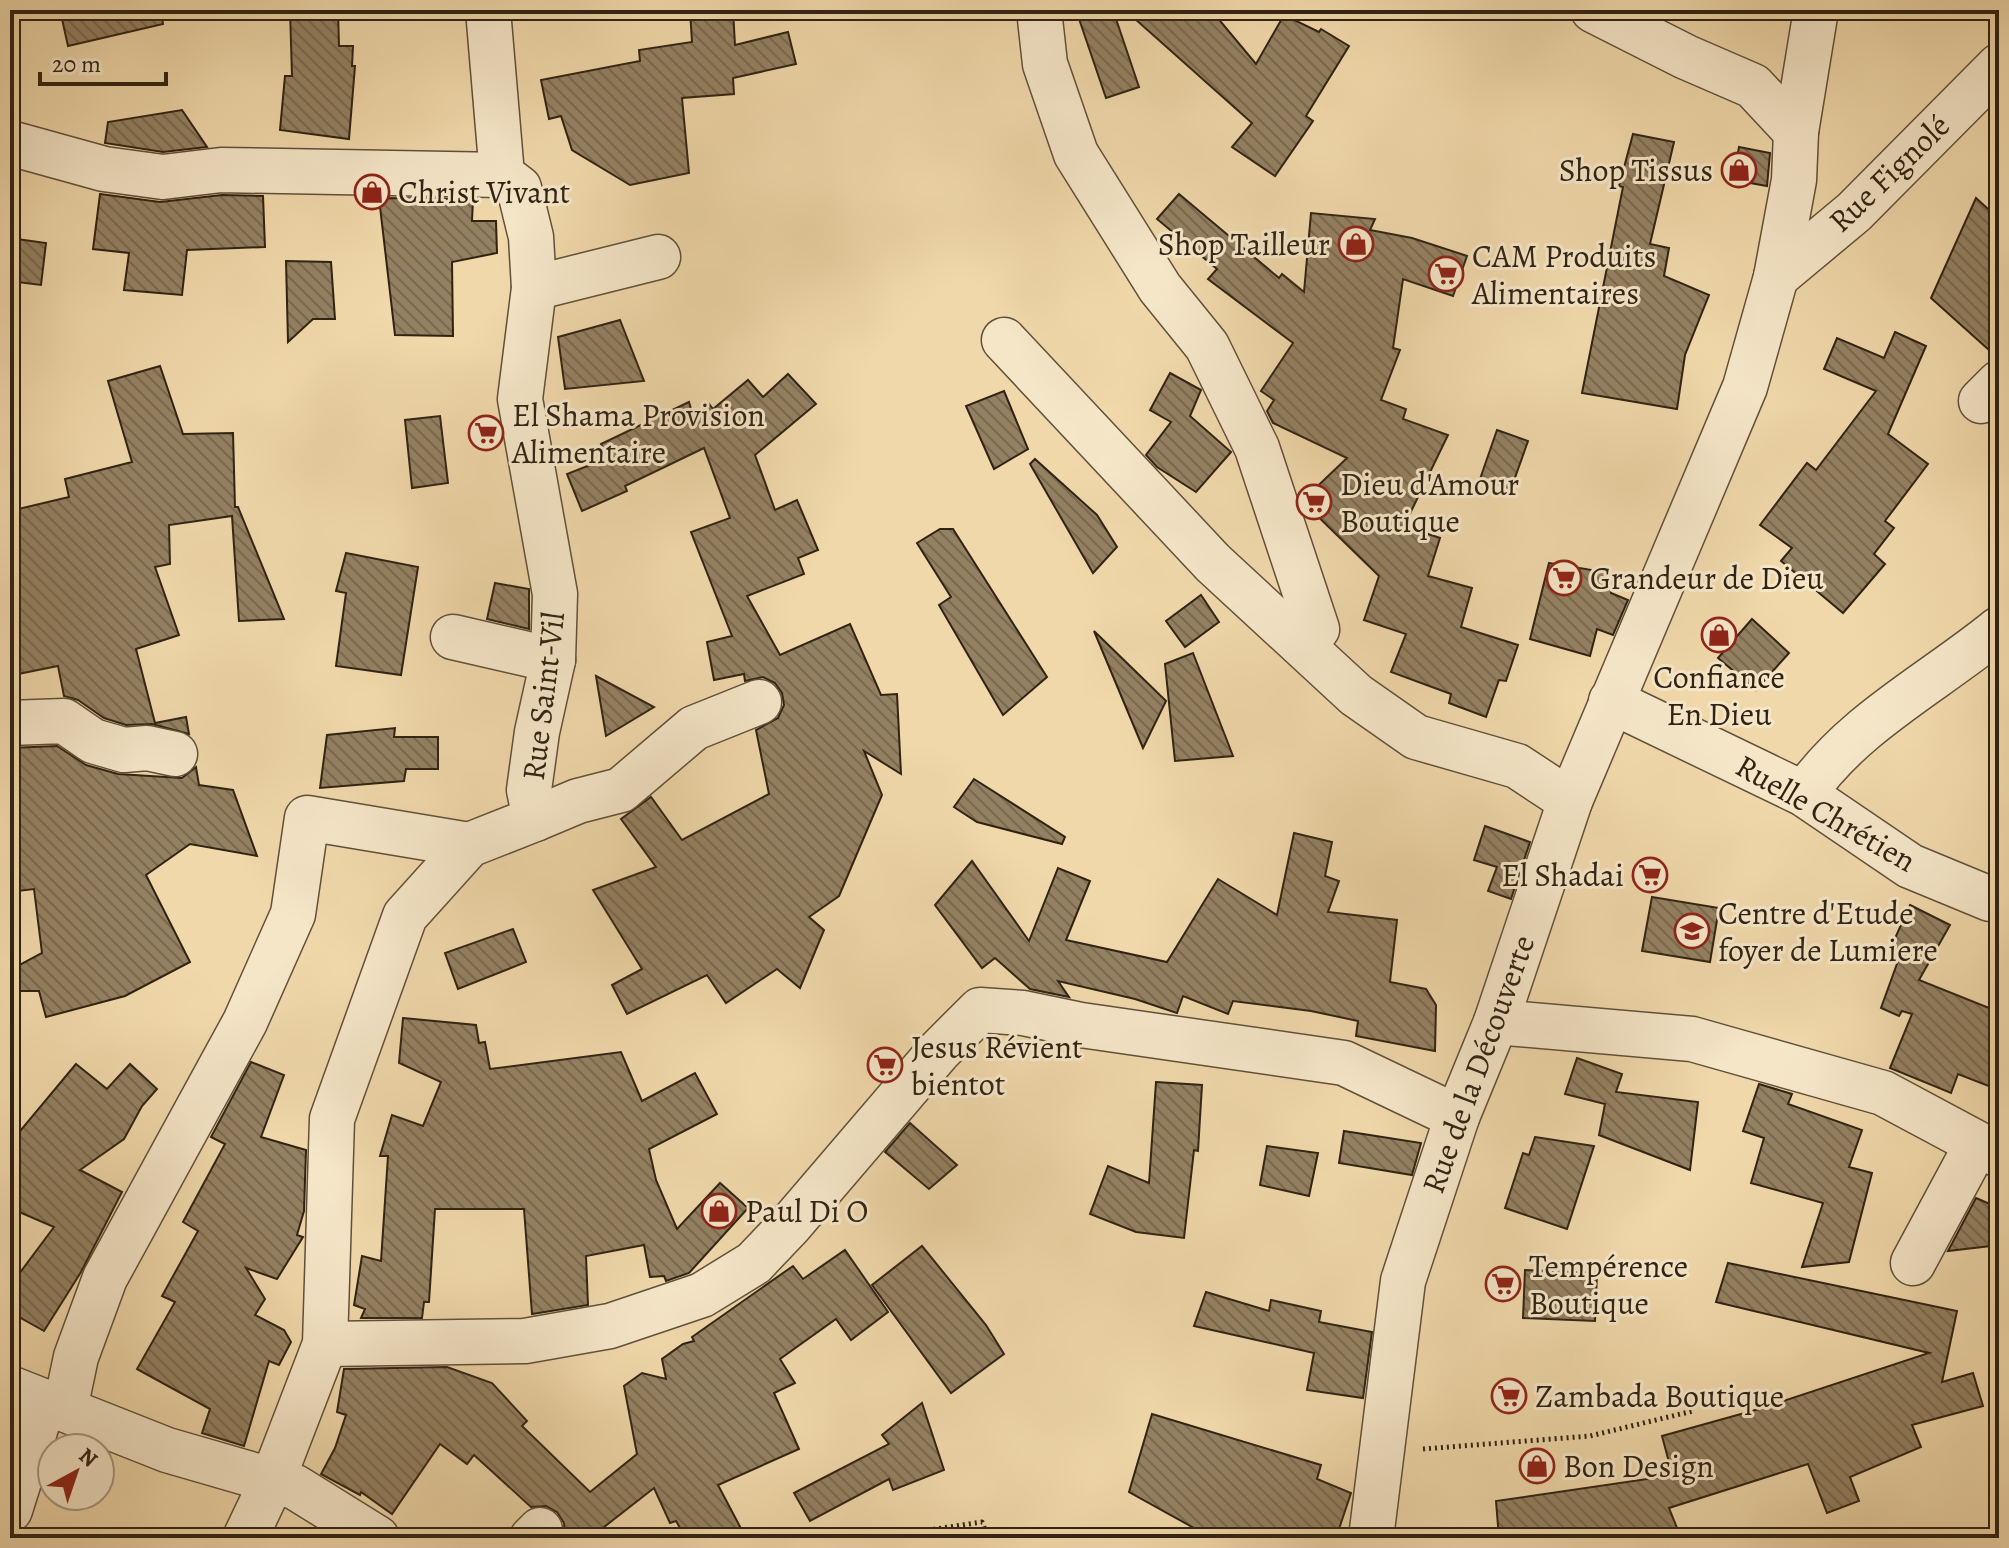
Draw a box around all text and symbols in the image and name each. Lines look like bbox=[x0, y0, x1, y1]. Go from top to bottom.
scale bar bbox=[40, 36, 166, 86]
text: 20 m bbox=[52, 48, 101, 80]
street label: Rue Fignolé bbox=[1819, 104, 1959, 242]
place label: Shop Tissus bbox=[1559, 148, 1713, 192]
shop icon: Shop Tissus bbox=[1720, 151, 1758, 189]
place label: Christ Vivant bbox=[398, 170, 570, 214]
shop icon: Christ Vivant bbox=[353, 173, 391, 211]
place label: Shop Tailleur bbox=[1158, 222, 1330, 266]
shop icon: Shop Tailleur bbox=[1337, 225, 1375, 263]
place label: CAM Produits Alimentaires bbox=[1471, 234, 1656, 315]
supermarket icon: CAM Produits Alimentaires bbox=[1427, 255, 1465, 293]
place label: El Shama Provision Alimentaire bbox=[511, 393, 765, 474]
supermarket icon: El Shama Provision Alimentaire bbox=[467, 414, 505, 452]
place label: Dieu d'Amour Boutique bbox=[1340, 462, 1519, 543]
supermarket icon: Dieu d'Amour Boutique bbox=[1295, 483, 1333, 521]
place label: Grandeur de Dieu bbox=[1590, 556, 1824, 600]
supermarket icon: Grandeur de Dieu bbox=[1545, 559, 1583, 597]
street label: Rue Saint-Vil bbox=[511, 609, 575, 783]
shop icon: Confiance En Dieu bbox=[1700, 616, 1738, 654]
place label: Confiance En Dieu bbox=[1653, 655, 1785, 736]
street label: Ruelle Chrétien bbox=[1728, 744, 1924, 882]
place label: El Shadai bbox=[1501, 853, 1624, 897]
supermarket icon: El Shadai bbox=[1631, 856, 1669, 894]
place label: Centre d'Etude foyer de Lumiere bbox=[1718, 891, 1938, 972]
school or university icon: Centre d'Etude foyer de Lumiere bbox=[1673, 912, 1711, 950]
street label: Rue de la Découverte bbox=[1411, 929, 1545, 1199]
place label: Jesus Révient bientot bbox=[911, 1025, 1083, 1106]
supermarket icon: Jesus Révient bientot bbox=[866, 1046, 904, 1084]
place label: Paul Di O bbox=[745, 1189, 868, 1233]
shop icon: Paul Di O bbox=[700, 1192, 738, 1230]
place label: Tempérence Boutique bbox=[1529, 1244, 1688, 1325]
supermarket icon: Tempérence Boutique bbox=[1484, 1265, 1522, 1303]
place label: Zambada Boutique bbox=[1535, 1374, 1784, 1418]
supermarket icon: Zambada Boutique bbox=[1490, 1377, 1528, 1415]
north arrow bbox=[36, 1432, 116, 1512]
text: N bbox=[72, 1441, 104, 1474]
place label: Bon Design bbox=[1563, 1444, 1714, 1488]
shop icon: Bon Design bbox=[1518, 1447, 1556, 1485]

